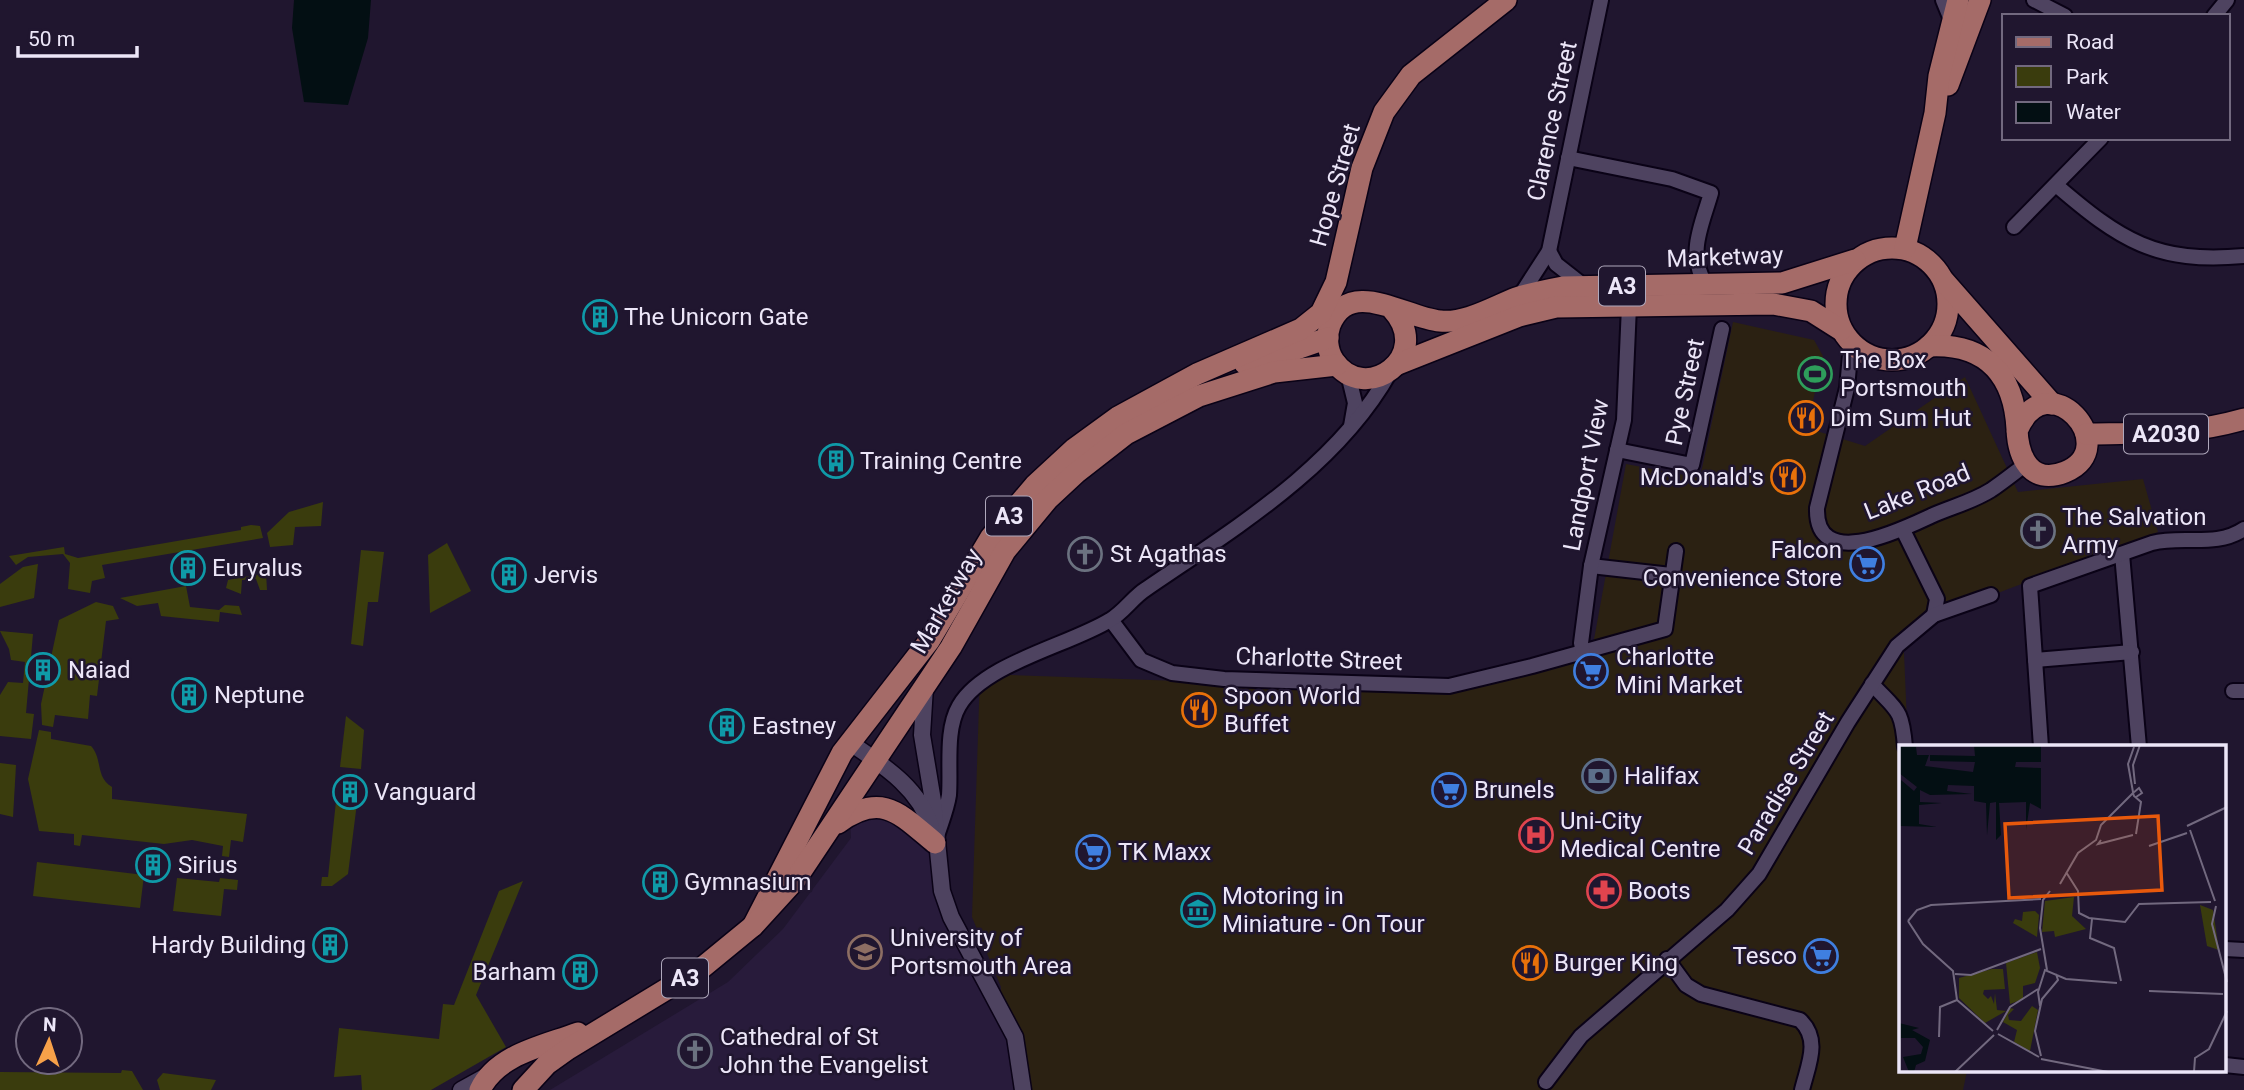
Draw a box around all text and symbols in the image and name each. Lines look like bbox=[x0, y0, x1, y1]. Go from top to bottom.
scale bar bbox=[18, 14, 136, 58]
legend bbox=[2002, 14, 2230, 140]
text: 50 m bbox=[28, 27, 75, 51]
text: Road bbox=[2066, 30, 2114, 54]
street label: Clarence Street bbox=[1521, 38, 1583, 204]
text: Park bbox=[2066, 65, 2109, 89]
text: Water bbox=[2066, 100, 2121, 124]
street label: Hope Street bbox=[1304, 120, 1366, 250]
street label: Marketway bbox=[1666, 241, 1785, 273]
road number: A3 bbox=[1599, 266, 1645, 306]
building icon: The Unicorn Gate bbox=[581, 298, 619, 336]
place label: The Unicorn Gate bbox=[624, 303, 808, 331]
street label: Pye Street bbox=[1660, 336, 1710, 448]
place label: The Box Portsmouth bbox=[1840, 346, 1967, 402]
sports icon: The Box Portsmouth bbox=[1796, 355, 1834, 393]
street label: Landport View bbox=[1558, 397, 1614, 553]
restaurant icon: Dim Sum Hut bbox=[1787, 399, 1825, 437]
place label: Dim Sum Hut bbox=[1830, 404, 1971, 432]
road number: A2030 bbox=[2124, 414, 2208, 454]
building icon: Training Centre bbox=[817, 442, 855, 480]
place label: Training Centre bbox=[860, 447, 1022, 475]
restaurant icon: McDonald's bbox=[1769, 458, 1807, 496]
street label: Lake Road bbox=[1860, 458, 1974, 526]
place label: McDonald's bbox=[1640, 463, 1764, 491]
road number: A3 bbox=[986, 496, 1032, 536]
place label: The Salvation Army bbox=[2062, 503, 2207, 559]
church icon: The Salvation Army bbox=[2019, 512, 2057, 550]
church icon: St Agathas bbox=[1066, 535, 1104, 573]
place label: Falcon Convenience Store bbox=[1643, 536, 1842, 592]
place label: St Agathas bbox=[1110, 540, 1227, 568]
street label: Marketway bbox=[905, 543, 988, 659]
supermarket icon: Falcon Convenience Store bbox=[1848, 545, 1886, 583]
building icon: Euryalus bbox=[169, 549, 207, 587]
place label: Euryalus bbox=[212, 554, 303, 582]
building icon: Jervis bbox=[490, 556, 528, 594]
place label: Jervis bbox=[534, 561, 598, 589]
street label: Charlotte Street bbox=[1235, 642, 1403, 676]
place label: Charlotte Mini Market bbox=[1616, 643, 1743, 699]
building icon: Naiad bbox=[24, 651, 62, 689]
supermarket icon: Charlotte Mini Market bbox=[1572, 652, 1610, 690]
place label: Naiad bbox=[68, 656, 131, 684]
building icon: Neptune bbox=[170, 676, 208, 714]
place label: Neptune bbox=[214, 681, 304, 709]
place label: Spoon World Buffet bbox=[1224, 682, 1360, 738]
restaurant icon: Spoon World Buffet bbox=[1180, 691, 1218, 729]
street label: Paradise Street bbox=[1732, 706, 1840, 860]
building icon: Eastney bbox=[708, 707, 746, 745]
place label: Eastney bbox=[752, 712, 837, 740]
inset map bbox=[1899, 745, 2226, 1072]
bank icon: Halifax bbox=[1580, 757, 1618, 795]
place label: Halifax bbox=[1624, 762, 1699, 790]
supermarket icon: Brunels bbox=[1430, 771, 1468, 809]
building icon: Vanguard bbox=[331, 773, 369, 811]
place label: Brunels bbox=[1474, 776, 1555, 804]
place label: Vanguard bbox=[374, 778, 476, 806]
place label: Uni-City Medical Centre bbox=[1560, 807, 1721, 863]
hospital icon: Uni-City Medical Centre bbox=[1517, 816, 1555, 854]
supermarket icon: TK Maxx bbox=[1074, 833, 1112, 871]
place label: TK Maxx bbox=[1118, 838, 1211, 866]
building icon: Sirius bbox=[134, 846, 172, 884]
place label: Sirius bbox=[178, 851, 238, 879]
building icon: Gymnasium bbox=[641, 863, 679, 901]
place label: Gymnasium bbox=[684, 868, 812, 896]
pharmacy icon: Boots bbox=[1585, 872, 1623, 910]
place label: Boots bbox=[1628, 877, 1691, 905]
place label: Motoring in Miniature - On Tour bbox=[1222, 882, 1425, 938]
museum icon: Motoring in Miniature - On Tour bbox=[1179, 891, 1217, 929]
place label: University of Portsmouth Area bbox=[890, 924, 1072, 980]
building icon: Hardy Building bbox=[311, 926, 349, 964]
place label: Hardy Building bbox=[151, 931, 306, 959]
school or university icon: University of Portsmouth Area bbox=[846, 933, 884, 971]
supermarket icon: Tesco bbox=[1802, 937, 1840, 975]
place label: Tesco bbox=[1732, 942, 1797, 970]
restaurant icon: Burger King bbox=[1511, 944, 1549, 982]
place label: Burger King bbox=[1554, 949, 1678, 977]
building icon: Barham bbox=[561, 953, 599, 991]
place label: Barham bbox=[473, 958, 556, 986]
road number: A3 bbox=[662, 959, 708, 998]
north arrow bbox=[14, 1006, 84, 1076]
text: N bbox=[43, 1013, 57, 1036]
place label: Cathedral of St John the Evangelist bbox=[720, 1023, 928, 1079]
church icon: Cathedral of St John the Evangelist bbox=[676, 1032, 714, 1070]

